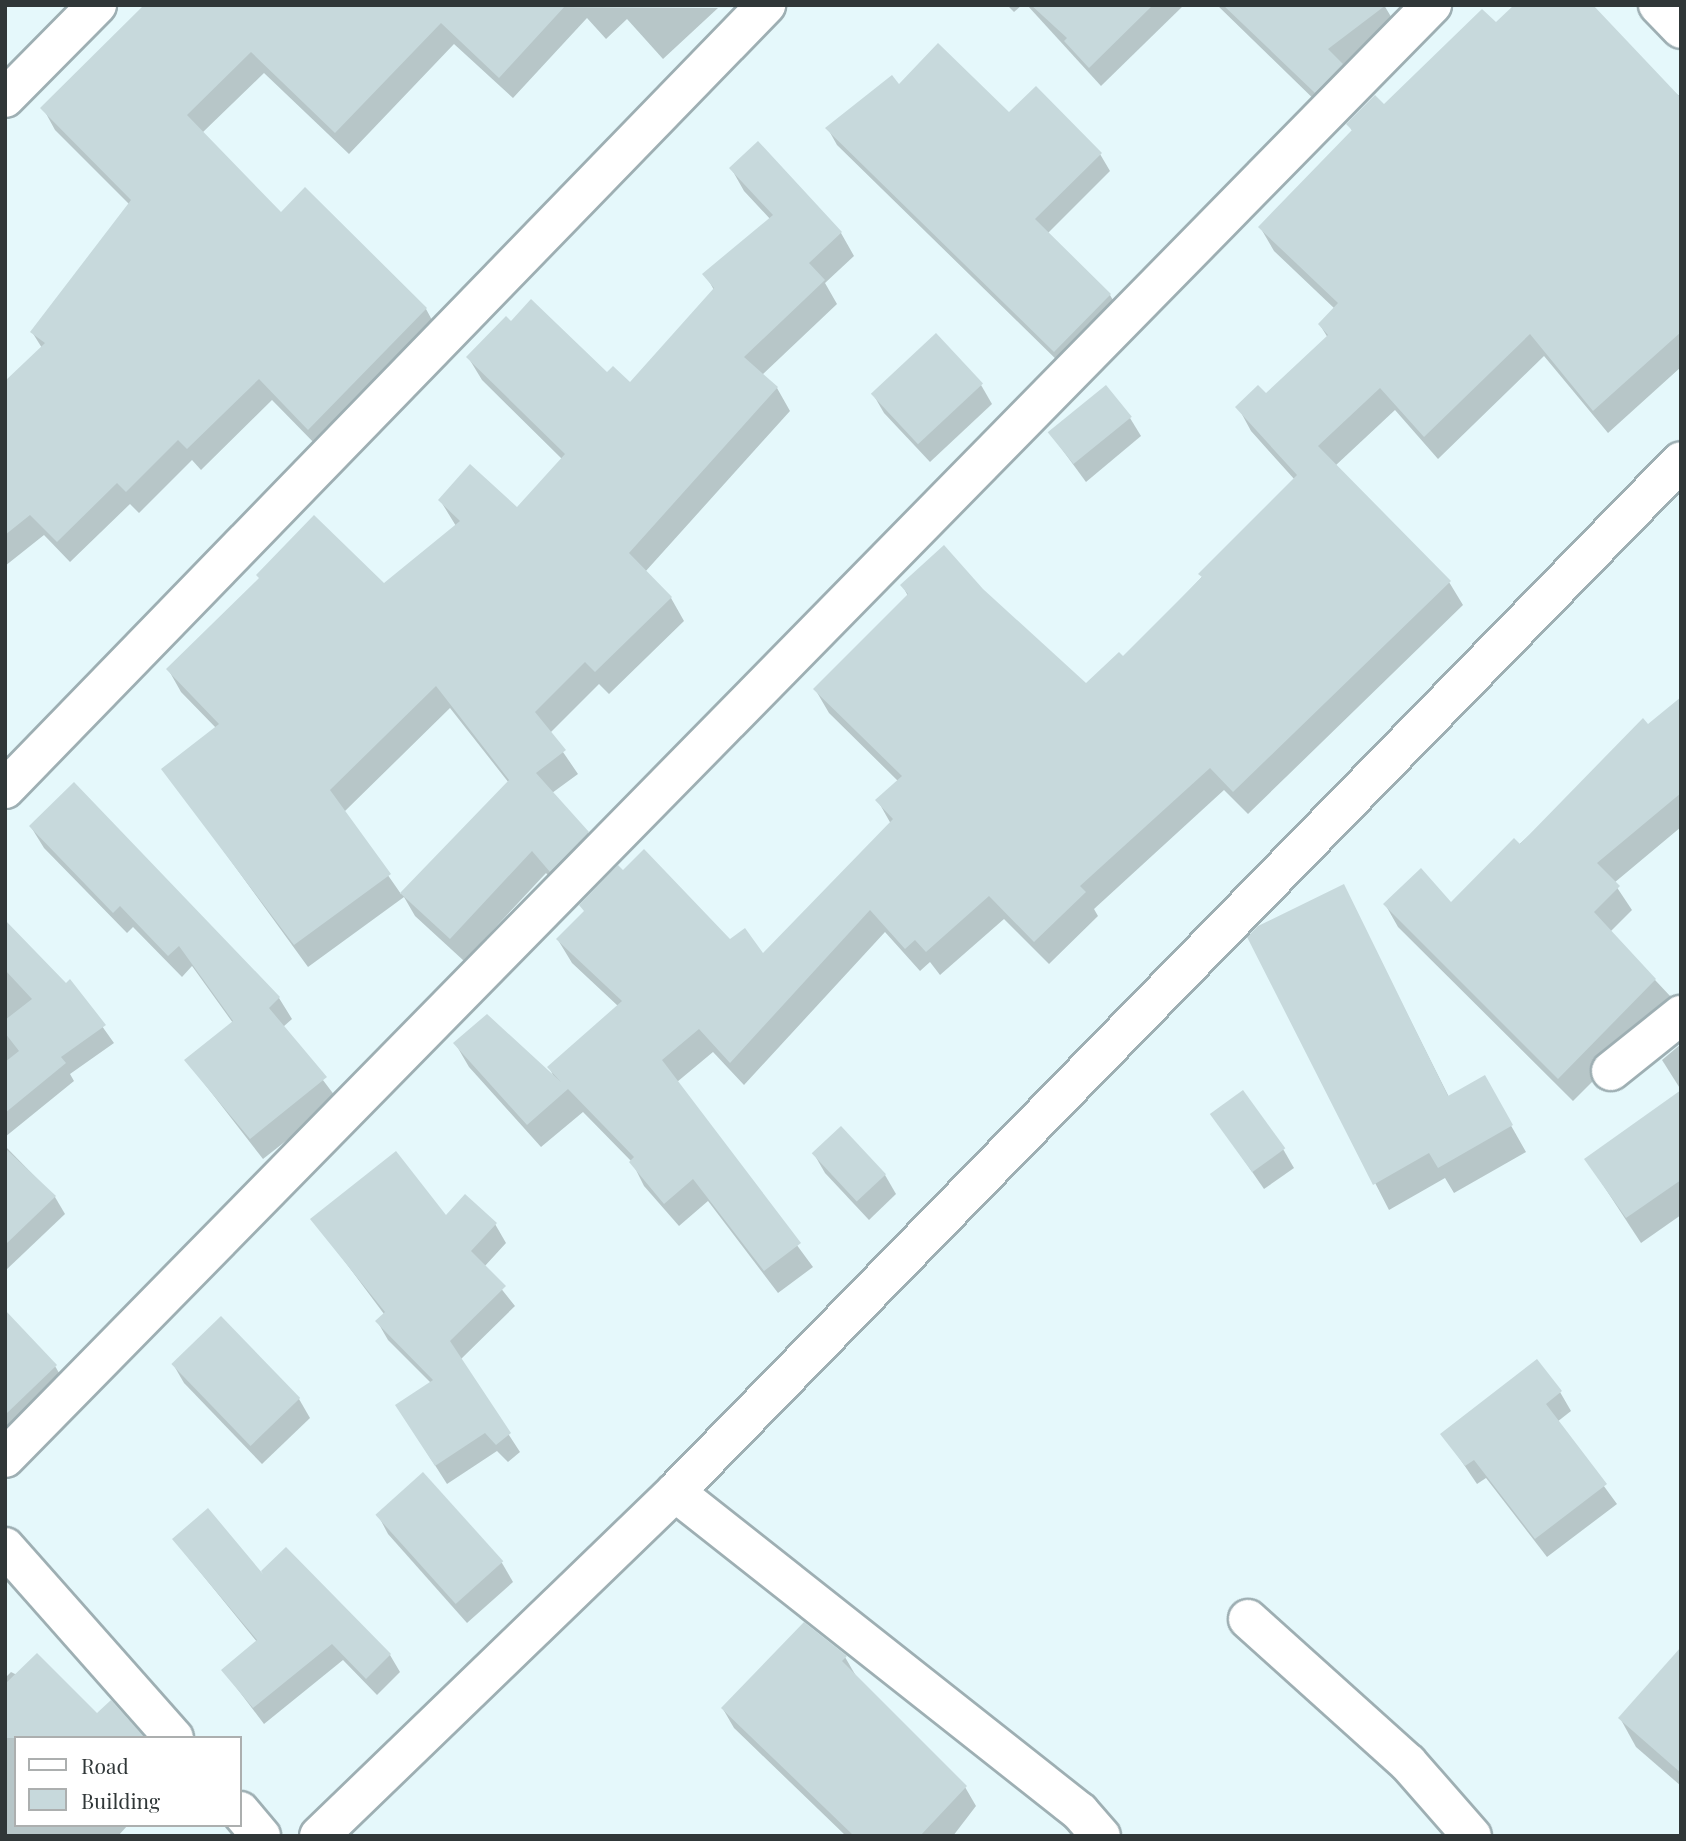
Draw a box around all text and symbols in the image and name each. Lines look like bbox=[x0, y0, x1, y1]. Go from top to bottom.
legend bbox=[14, 1736, 242, 1827]
text: Road bbox=[81, 1751, 129, 1779]
text: Building bbox=[81, 1786, 160, 1814]

